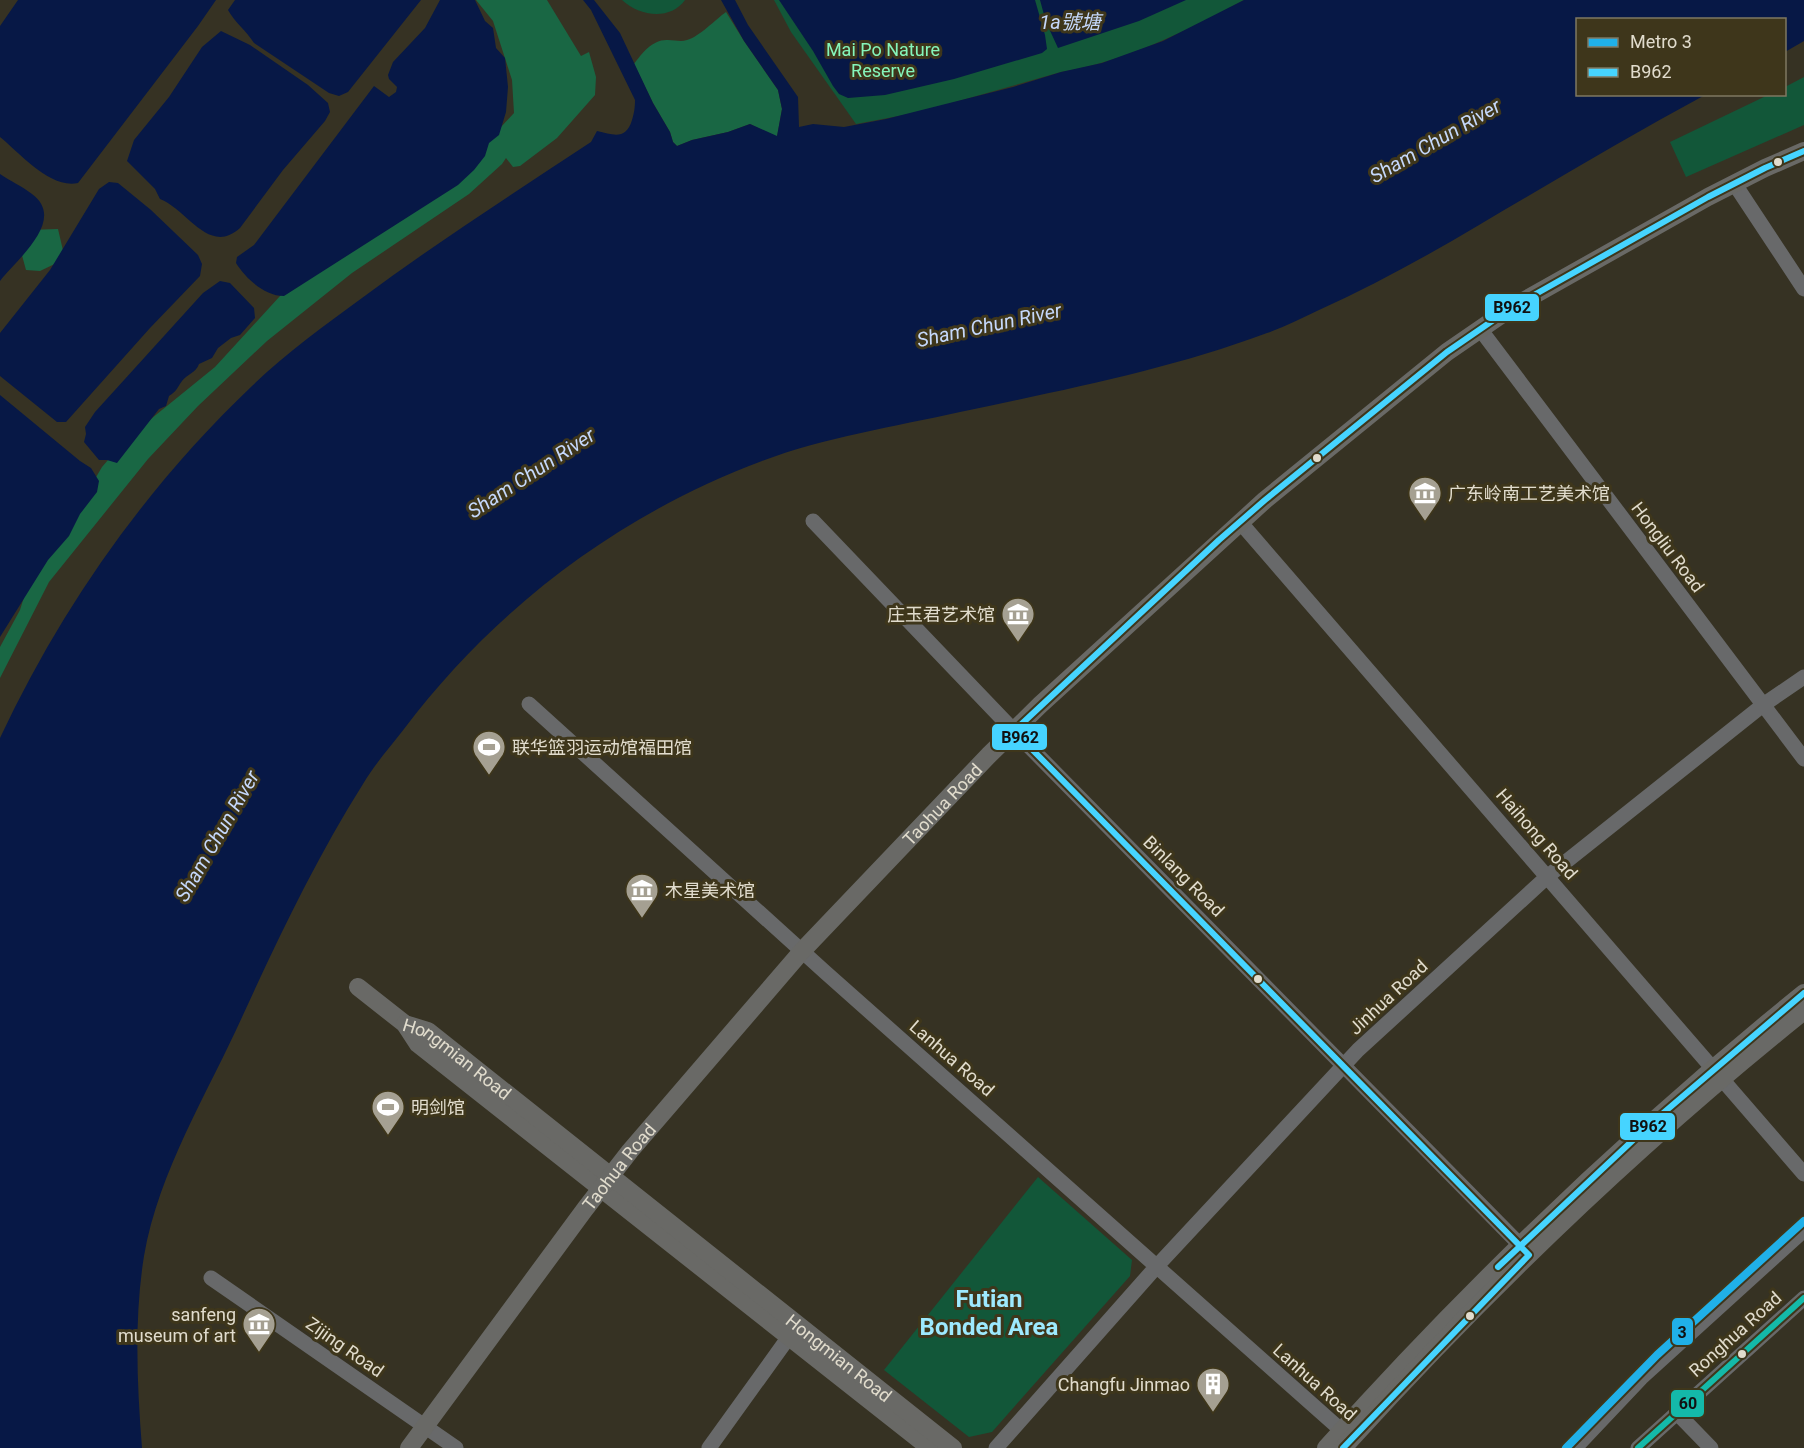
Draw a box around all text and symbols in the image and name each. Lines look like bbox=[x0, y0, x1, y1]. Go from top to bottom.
water label: 1a號塘 bbox=[1039, 10, 1104, 34]
legend bbox=[1576, 18, 1786, 96]
text: Metro 3 bbox=[1630, 31, 1692, 52]
park label: Mai Po Nature Reserve bbox=[826, 39, 940, 81]
text: B962 bbox=[1630, 61, 1672, 82]
water label: Sham Chun River bbox=[1365, 93, 1506, 188]
unlabelled marker bbox=[1772, 156, 1784, 168]
line badge: B962 bbox=[1484, 293, 1540, 322]
water label: Sham Chun River bbox=[915, 298, 1065, 352]
text: B962 bbox=[1493, 298, 1531, 317]
water label: Sham Chun River bbox=[463, 422, 600, 523]
unlabelled marker bbox=[1311, 452, 1323, 464]
museum icon: 广东岭南工艺美术馆 bbox=[1407, 475, 1443, 522]
place label: 广东岭南工艺美术馆 bbox=[1448, 483, 1610, 504]
street label: Hongliu Road bbox=[1627, 498, 1709, 596]
museum icon: 庄玉君艺术馆 bbox=[1000, 596, 1036, 643]
place label: 庄玉君艺术馆 bbox=[887, 604, 995, 625]
line badge: B962 bbox=[991, 723, 1048, 751]
text: B962 bbox=[1001, 728, 1039, 747]
sports icon: 联华篮羽运动馆福田馆 bbox=[471, 729, 507, 776]
place label: 联华篮羽运动馆福田馆 bbox=[512, 737, 692, 758]
street label: Taohua Road bbox=[898, 759, 986, 849]
water label: Sham Chun River bbox=[170, 765, 265, 906]
street label: Haihong Road bbox=[1492, 784, 1582, 884]
street label: Binlang Road bbox=[1139, 831, 1229, 921]
museum icon: 木星美术馆 bbox=[624, 872, 660, 919]
place label: 木星美术馆 bbox=[665, 880, 755, 901]
street label: Jinhua Road bbox=[1344, 955, 1432, 1039]
unlabelled marker bbox=[1252, 973, 1264, 985]
street label: Hongmian Road bbox=[401, 1014, 516, 1104]
street label: Lanhua Road bbox=[906, 1016, 998, 1100]
sports icon: 明剑馆 bbox=[370, 1089, 406, 1136]
place label: 明剑馆 bbox=[411, 1097, 465, 1118]
line badge: B962 bbox=[1619, 1112, 1676, 1141]
text: B962 bbox=[1629, 1117, 1667, 1136]
street label: Taohua Road bbox=[578, 1119, 660, 1214]
district label: Futian Bonded Area bbox=[920, 1285, 1059, 1341]
street label: Ronghua Road bbox=[1685, 1287, 1785, 1381]
place label: sanfeng museum of art bbox=[118, 1304, 236, 1346]
museum icon: sanfeng museum of art bbox=[241, 1306, 277, 1353]
street label: Hongmian Road bbox=[782, 1309, 896, 1406]
unlabelled marker bbox=[1464, 1310, 1476, 1322]
street label: Zijing Road bbox=[302, 1313, 388, 1381]
line badge: 3 bbox=[1671, 1317, 1694, 1346]
text: 3 bbox=[1677, 1323, 1687, 1342]
street label: Lanhua Road bbox=[1269, 1339, 1361, 1425]
unlabelled marker bbox=[1736, 1348, 1748, 1360]
building icon: Changfu Jinmao bbox=[1195, 1366, 1231, 1413]
place label: Changfu Jinmao bbox=[1058, 1374, 1190, 1395]
line badge: 60 bbox=[1670, 1389, 1705, 1418]
text: 60 bbox=[1679, 1394, 1697, 1413]

